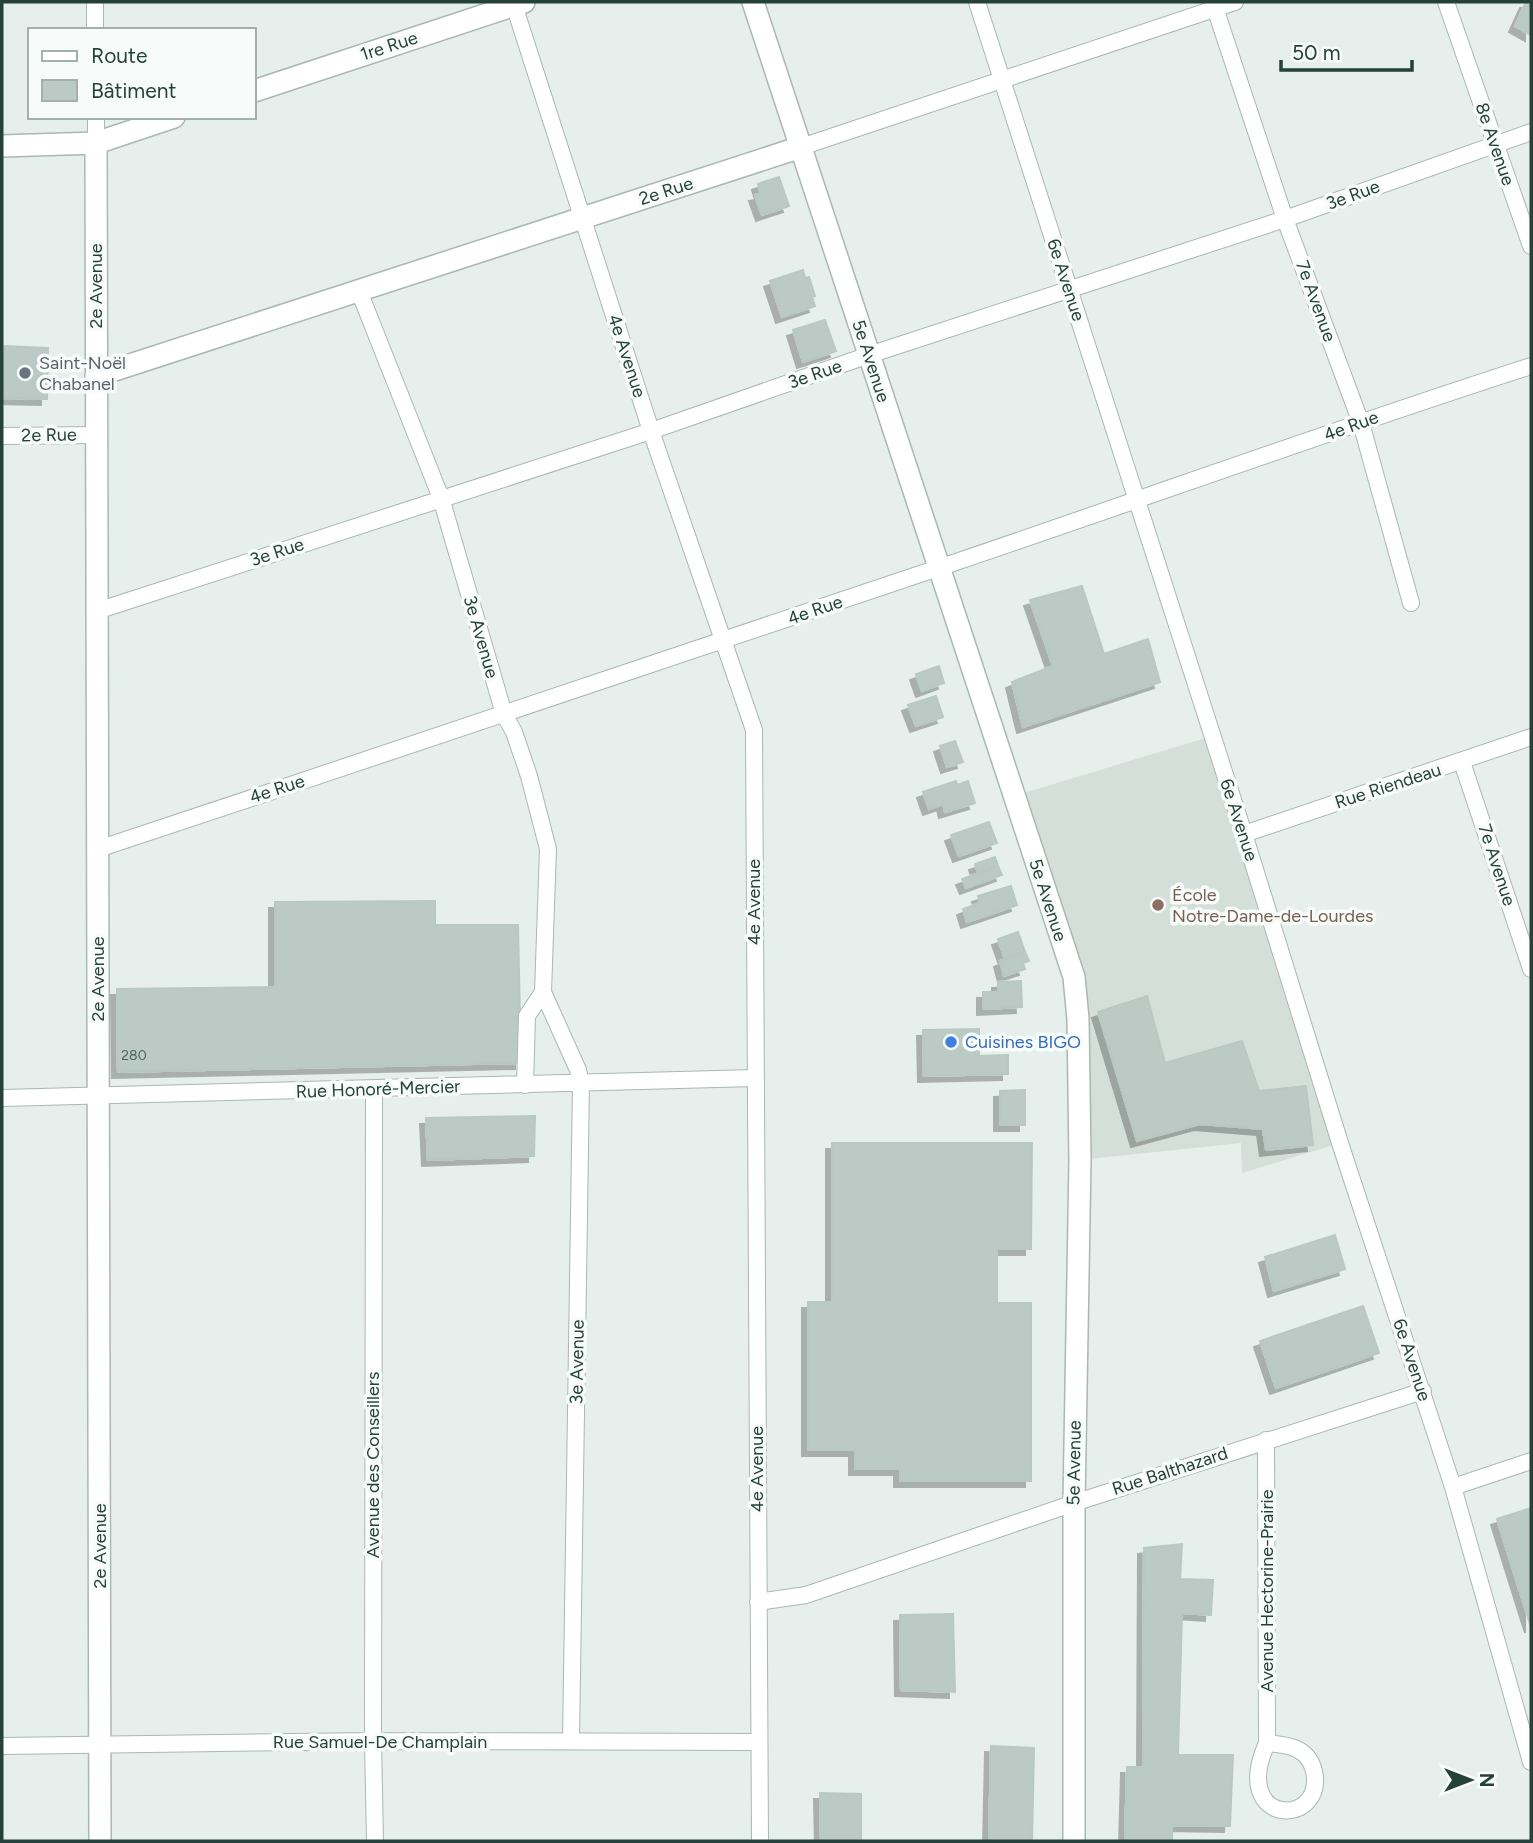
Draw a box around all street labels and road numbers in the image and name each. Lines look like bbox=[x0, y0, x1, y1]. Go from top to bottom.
street label: 1re Rue bbox=[358, 26, 421, 66]
street label: 8e Avenue bbox=[1471, 100, 1519, 188]
street label: 2e Rue bbox=[636, 172, 696, 210]
street label: 3e Rue bbox=[1323, 175, 1383, 215]
street label: 6e Avenue bbox=[1042, 236, 1090, 324]
street label: 2e Avenue bbox=[85, 243, 107, 329]
street label: 7e Avenue bbox=[1291, 257, 1341, 345]
street label: 4e Avenue bbox=[603, 312, 651, 401]
street label: 5e Avenue bbox=[847, 317, 895, 405]
street label: 3e Rue bbox=[785, 355, 845, 393]
street label: 4e Rue bbox=[1321, 406, 1382, 446]
street label: 2e Rue bbox=[21, 424, 77, 446]
street label: 3e Rue bbox=[247, 533, 307, 571]
street label: 4e Rue bbox=[785, 590, 845, 630]
street label: 3e Avenue bbox=[459, 593, 503, 681]
street label: Rue Riendeau bbox=[1332, 758, 1444, 814]
street label: 4e Rue bbox=[247, 770, 307, 808]
street label: 6e Avenue bbox=[1215, 776, 1263, 864]
street label: 7e Avenue bbox=[1473, 821, 1521, 909]
street label: 5e Avenue bbox=[1024, 856, 1072, 944]
street label: 4e Avenue bbox=[743, 859, 765, 945]
street label: 2e Avenue bbox=[87, 936, 109, 1022]
street label: Rue Honoré-Mercier bbox=[295, 1075, 461, 1103]
street label: 6e Avenue bbox=[1388, 1316, 1436, 1404]
street label: 3e Avenue bbox=[565, 1319, 589, 1405]
street label: Avenue des Conseillers bbox=[362, 1372, 384, 1558]
street label: 5e Avenue bbox=[1062, 1420, 1086, 1506]
street label: 4e Avenue bbox=[746, 1426, 768, 1512]
street label: Rue Balthazard bbox=[1109, 1442, 1231, 1500]
street label: Avenue Hectorine-Prairie bbox=[1256, 1489, 1278, 1693]
street label: 2e Avenue bbox=[89, 1503, 111, 1589]
street label: Rue Samuel-De Champlain bbox=[273, 1731, 487, 1753]

